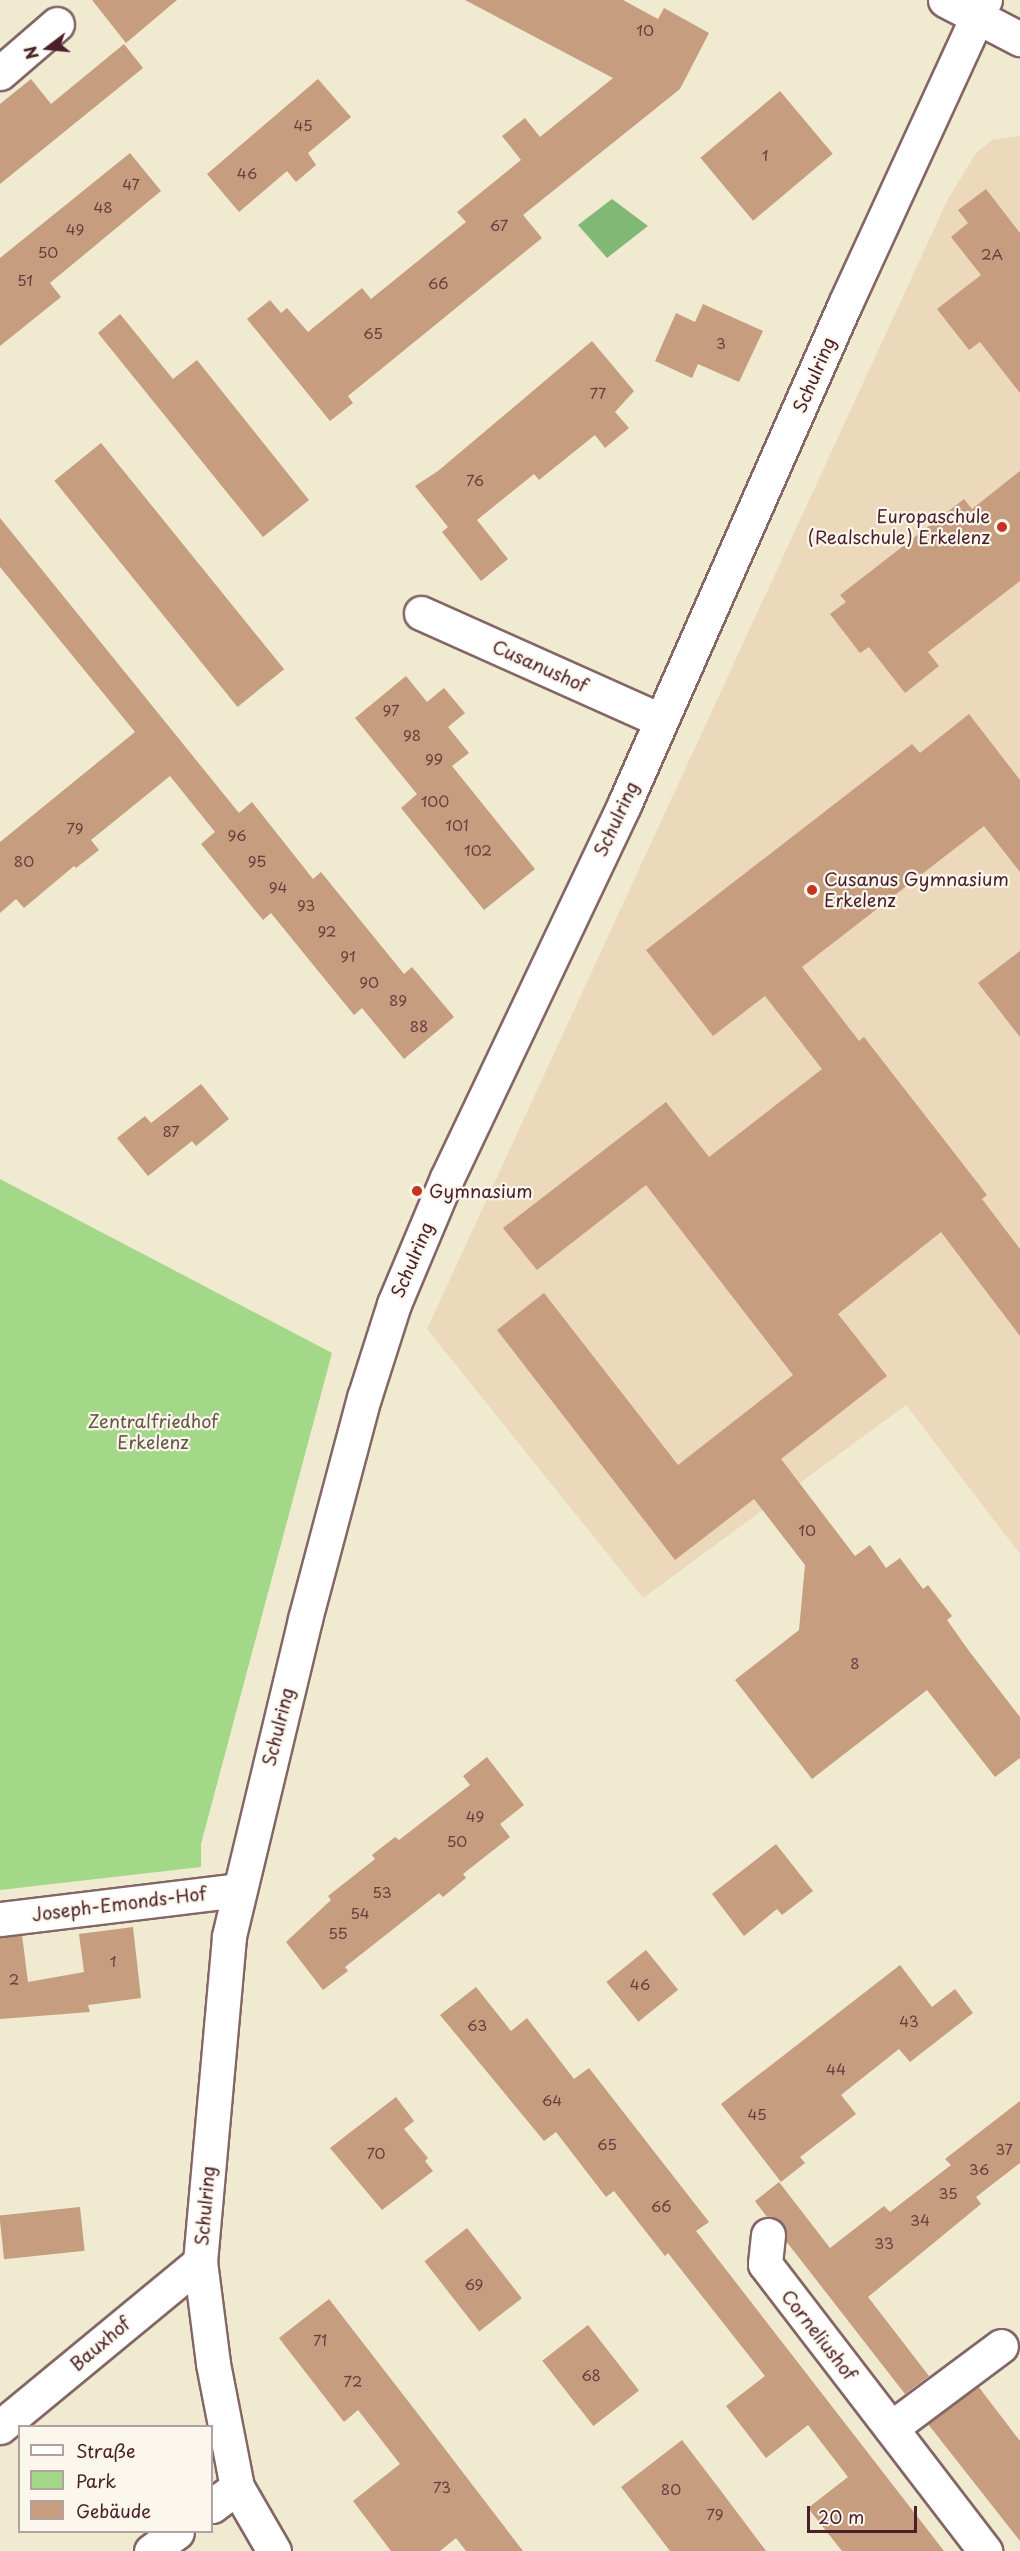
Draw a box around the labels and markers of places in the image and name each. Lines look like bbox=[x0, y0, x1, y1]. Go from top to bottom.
place label: Europaschule (Realschule) Erkelenz bbox=[808, 506, 990, 548]
marker: Europaschule (Realschule) Erkelenz bbox=[995, 520, 1009, 534]
place label: Cusanus Gymnasium Erkelenz bbox=[824, 869, 1007, 912]
marker: Cusanus Gymnasium Erkelenz bbox=[805, 883, 819, 897]
place label: Gymnasium bbox=[429, 1180, 533, 1202]
marker: Gymnasium bbox=[410, 1184, 424, 1198]

